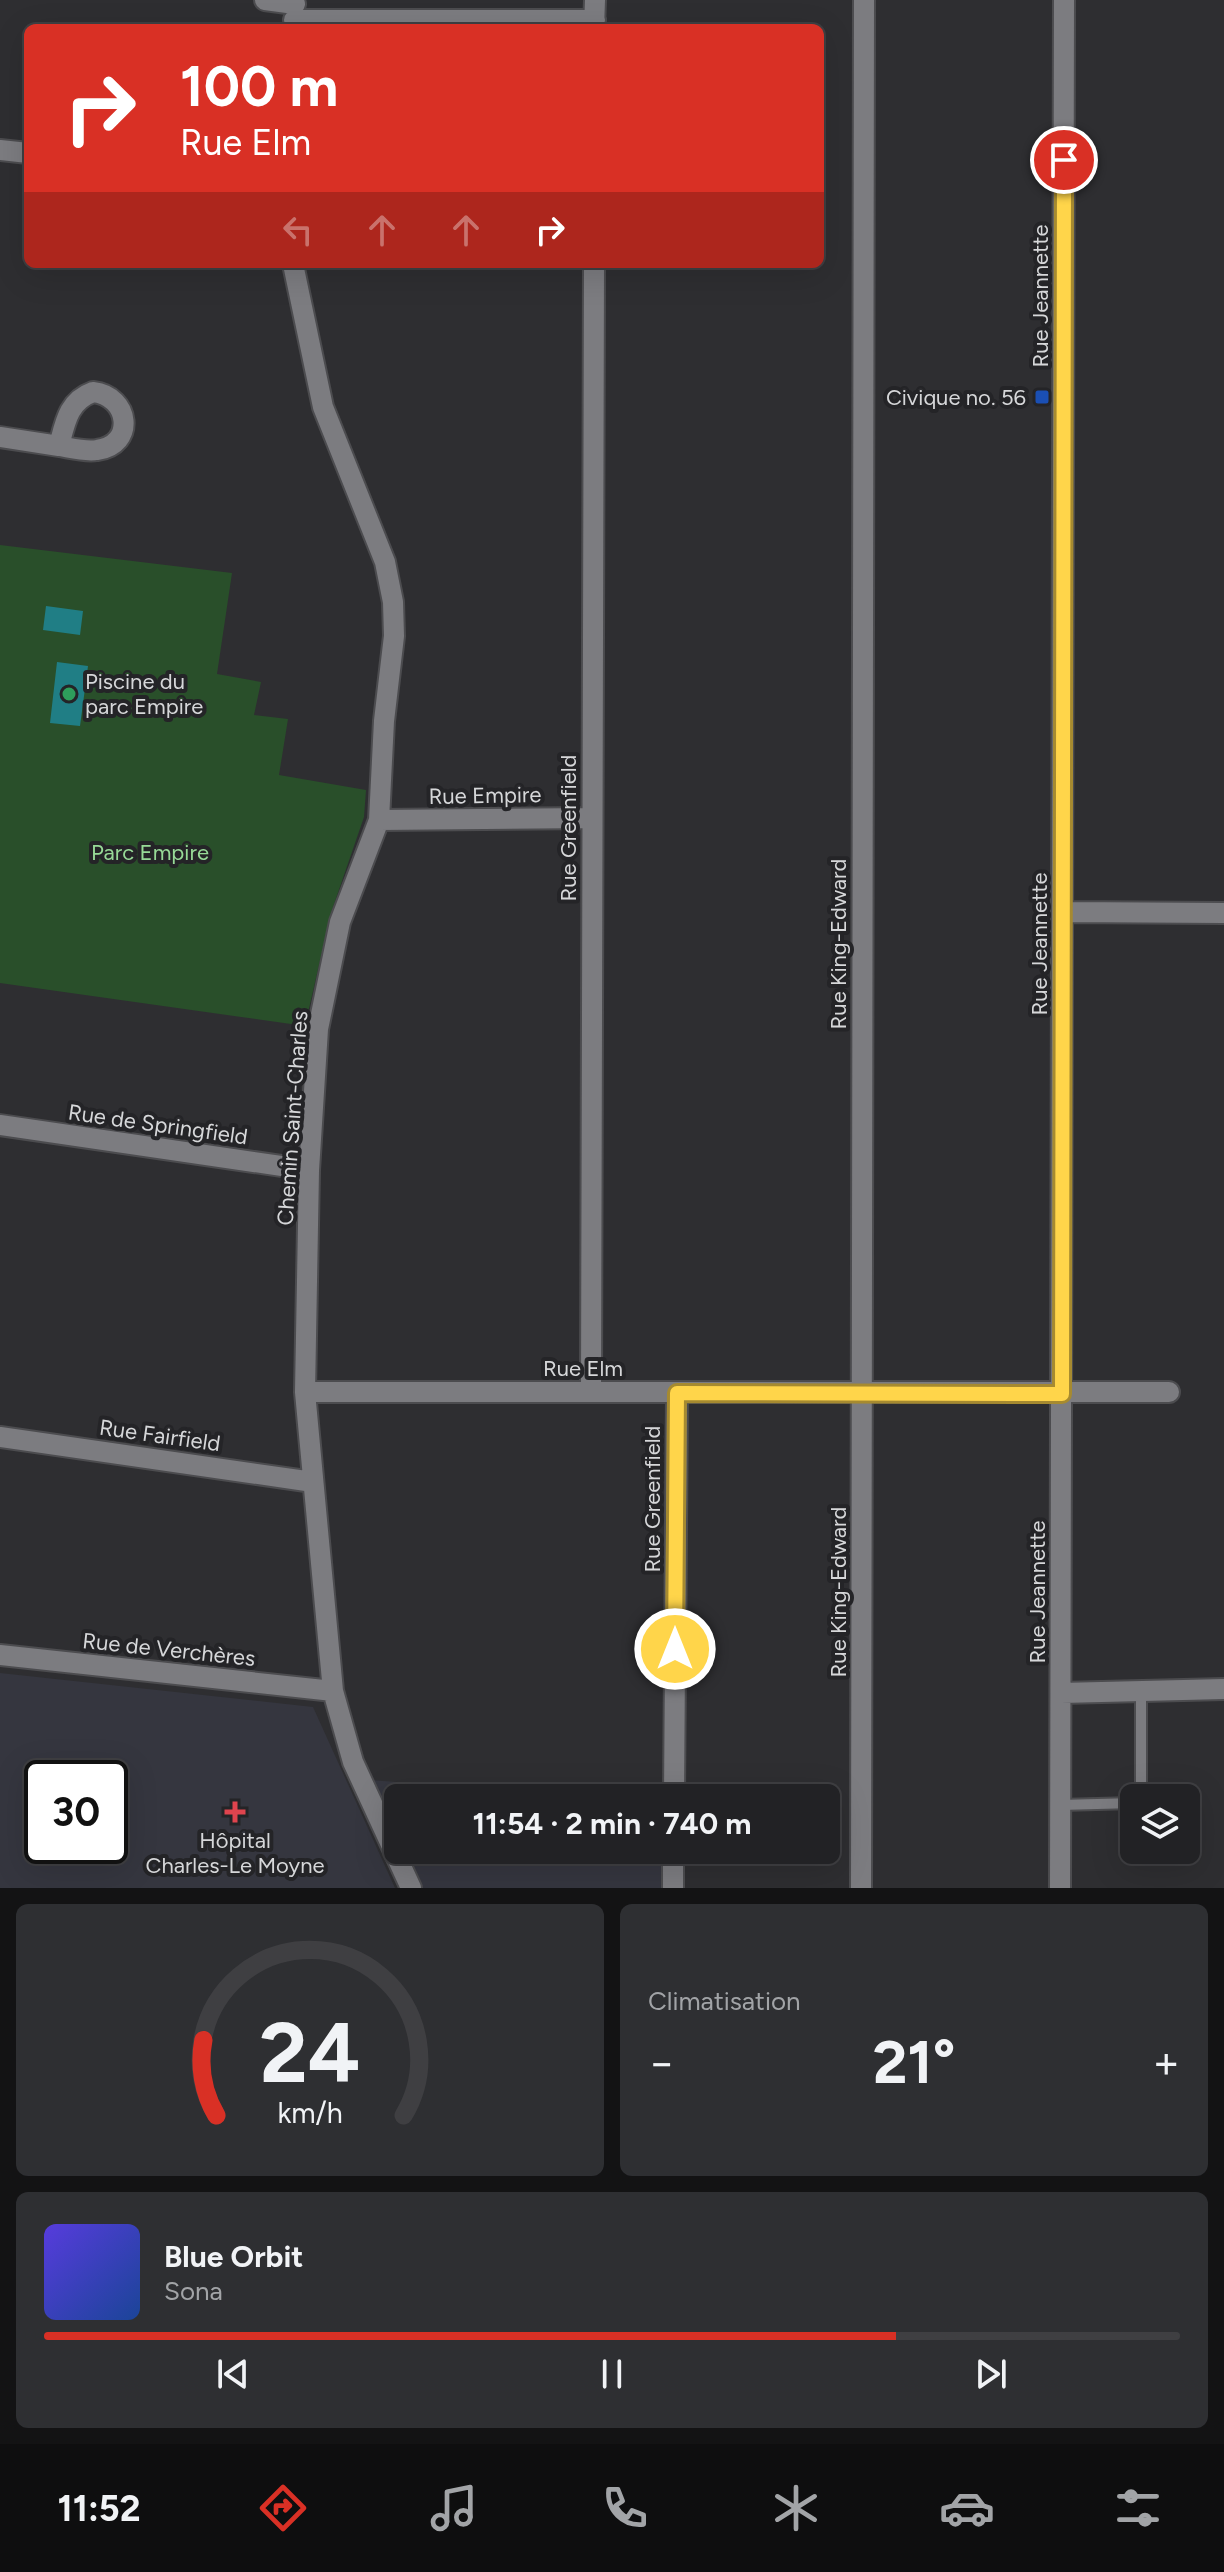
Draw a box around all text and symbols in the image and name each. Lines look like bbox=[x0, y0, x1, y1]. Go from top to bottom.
text: 100 m bbox=[180, 53, 338, 120]
icon: right bbox=[48, 56, 152, 160]
text: Rue Elm bbox=[180, 121, 311, 164]
pin bbox=[1030, 126, 1098, 194]
icon: arrive bbox=[1042, 138, 1086, 182]
icon: left bbox=[276, 208, 320, 252]
icon: ahead bbox=[360, 208, 404, 252]
icon: ahead bbox=[444, 208, 488, 252]
icon: right bbox=[528, 208, 572, 252]
street label: Rue Jeannette bbox=[1027, 224, 1054, 368]
place label: Civique no. 56 bbox=[886, 384, 1026, 411]
marker: Civique no. 56 bbox=[1033, 388, 1051, 406]
place label: Piscine du parc Empire bbox=[85, 668, 203, 720]
marker: Piscine du parc Empire bbox=[60, 685, 78, 703]
street label: Rue Greenfield bbox=[555, 755, 582, 901]
street label: Rue Empire bbox=[428, 781, 542, 810]
park label: Parc Empire bbox=[91, 839, 209, 866]
street label: Rue King-Edward bbox=[825, 859, 852, 1029]
street label: Rue Jeannette bbox=[1026, 872, 1053, 1016]
street label: Chemin Saint-Charles bbox=[272, 1010, 313, 1226]
street label: Rue de Springfield bbox=[66, 1099, 249, 1150]
street label: Rue Elm bbox=[543, 1355, 623, 1382]
street label: Rue Fairfield bbox=[98, 1414, 222, 1457]
street label: Rue Greenfield bbox=[639, 1426, 666, 1572]
street label: Rue King-Edward bbox=[825, 1507, 852, 1677]
street label: Rue Jeannette bbox=[1024, 1520, 1051, 1664]
position arrow bbox=[633, 1607, 717, 1691]
street label: Rue de Verchères bbox=[81, 1627, 257, 1672]
speed limit sign: 30 bbox=[24, 1760, 128, 1864]
map controls bbox=[1120, 1784, 1200, 1864]
button: layers bbox=[1120, 1784, 1200, 1864]
marker: Hôpital Charles-Le Moyne bbox=[224, 1801, 246, 1823]
text: 11:54 · 2 min · 740 m bbox=[473, 1805, 751, 1842]
place label: Hôpital Charles-Le Moyne bbox=[146, 1827, 324, 1879]
text: Climatisation bbox=[648, 1985, 801, 2017]
text: 24 bbox=[260, 2003, 360, 2103]
text: 21° bbox=[873, 2026, 955, 2098]
text: − bbox=[648, 2036, 675, 2089]
text: + bbox=[1153, 2036, 1180, 2089]
text: km/h bbox=[277, 2096, 343, 2130]
text: Blue Orbit bbox=[164, 2238, 303, 2275]
text: Sona bbox=[164, 2275, 223, 2307]
icon: previous bbox=[211, 2352, 255, 2396]
icon: pause bbox=[590, 2352, 634, 2396]
icon: next bbox=[969, 2352, 1013, 2396]
icon: directions bbox=[255, 2480, 311, 2536]
icon: music bbox=[426, 2480, 482, 2536]
icon: phone bbox=[597, 2480, 653, 2536]
icon: climate bbox=[768, 2480, 824, 2536]
icon: car bbox=[939, 2480, 995, 2536]
icon: filters bbox=[1110, 2480, 1166, 2536]
text: 11:52 bbox=[58, 2487, 140, 2530]

